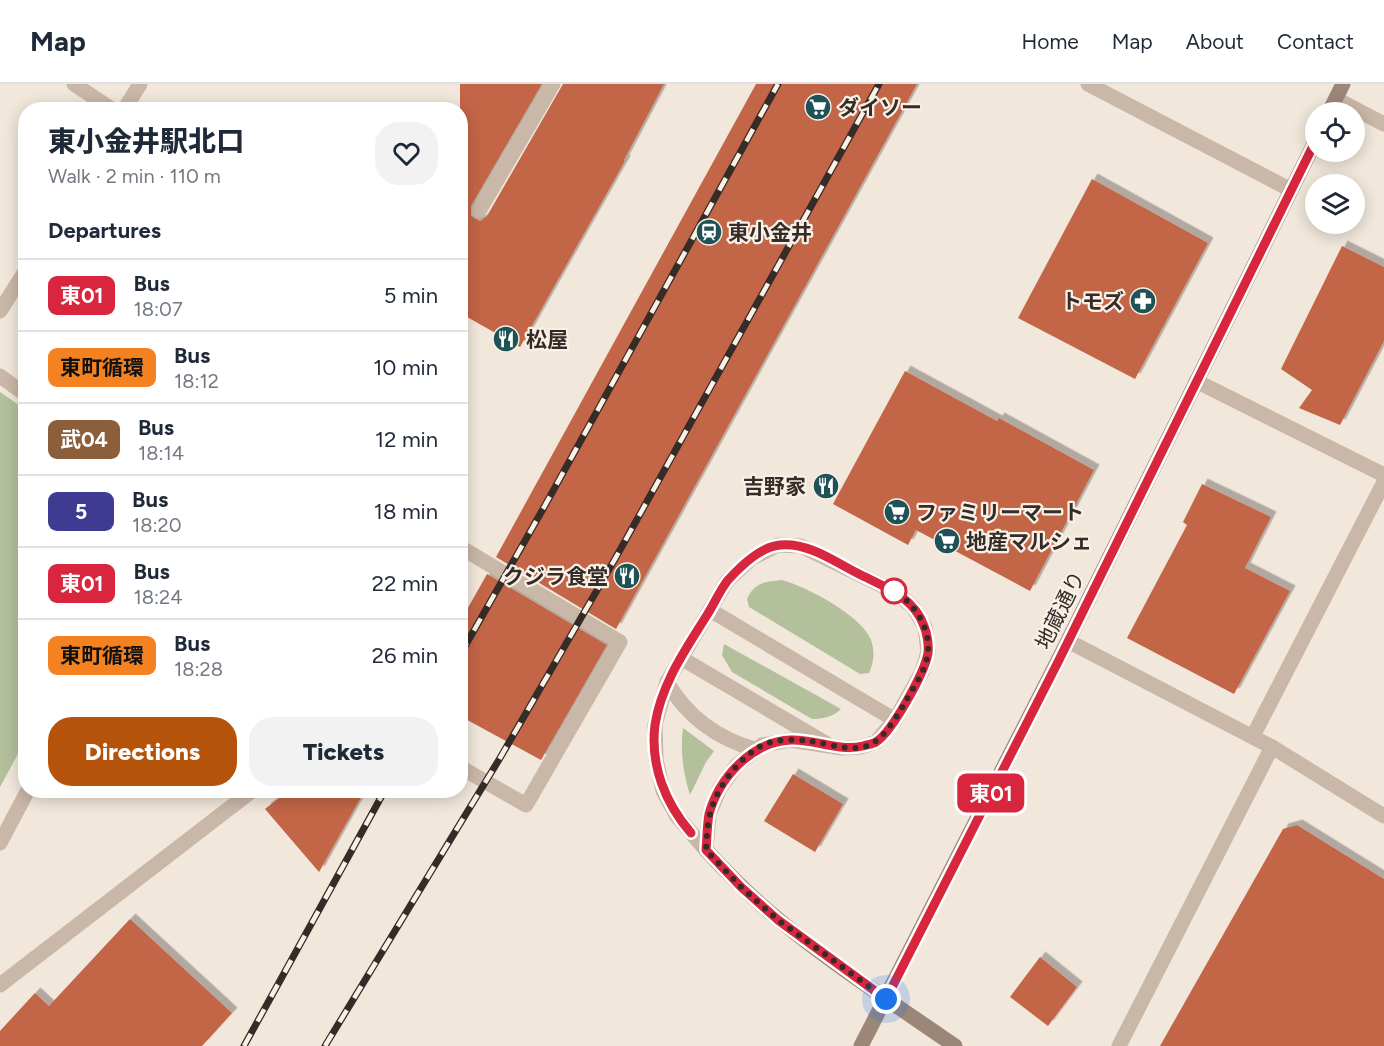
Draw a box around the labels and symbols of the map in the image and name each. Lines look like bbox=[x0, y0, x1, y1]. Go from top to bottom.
supermarket icon: ダイソー bbox=[803, 92, 833, 122]
place label: ダイソー bbox=[838, 95, 922, 120]
station icon: 東小金井 bbox=[694, 217, 724, 247]
place label: 東小金井 bbox=[728, 220, 812, 245]
pharmacy icon: トモズ bbox=[1128, 286, 1158, 316]
place label: トモズ bbox=[1061, 289, 1124, 314]
restaurant icon: 松屋 bbox=[491, 324, 521, 354]
place label: 松屋 bbox=[526, 327, 568, 352]
restaurant icon: 吉野家 bbox=[811, 471, 841, 501]
place label: 吉野家 bbox=[743, 474, 806, 499]
supermarket icon: ファミリーマート bbox=[882, 497, 912, 527]
place label: ファミリーマート bbox=[916, 500, 1084, 525]
supermarket icon: 地産マルシェ bbox=[932, 526, 962, 556]
place label: 地産マルシェ bbox=[966, 529, 1092, 554]
restaurant icon: クジラ食堂 bbox=[612, 561, 642, 591]
place label: クジラ食堂 bbox=[503, 564, 608, 589]
street label: 地蔵通り bbox=[1030, 567, 1090, 653]
unlabelled marker bbox=[881, 578, 907, 604]
line badge: 東01 bbox=[956, 774, 1026, 812]
your location bbox=[871, 984, 901, 1014]

